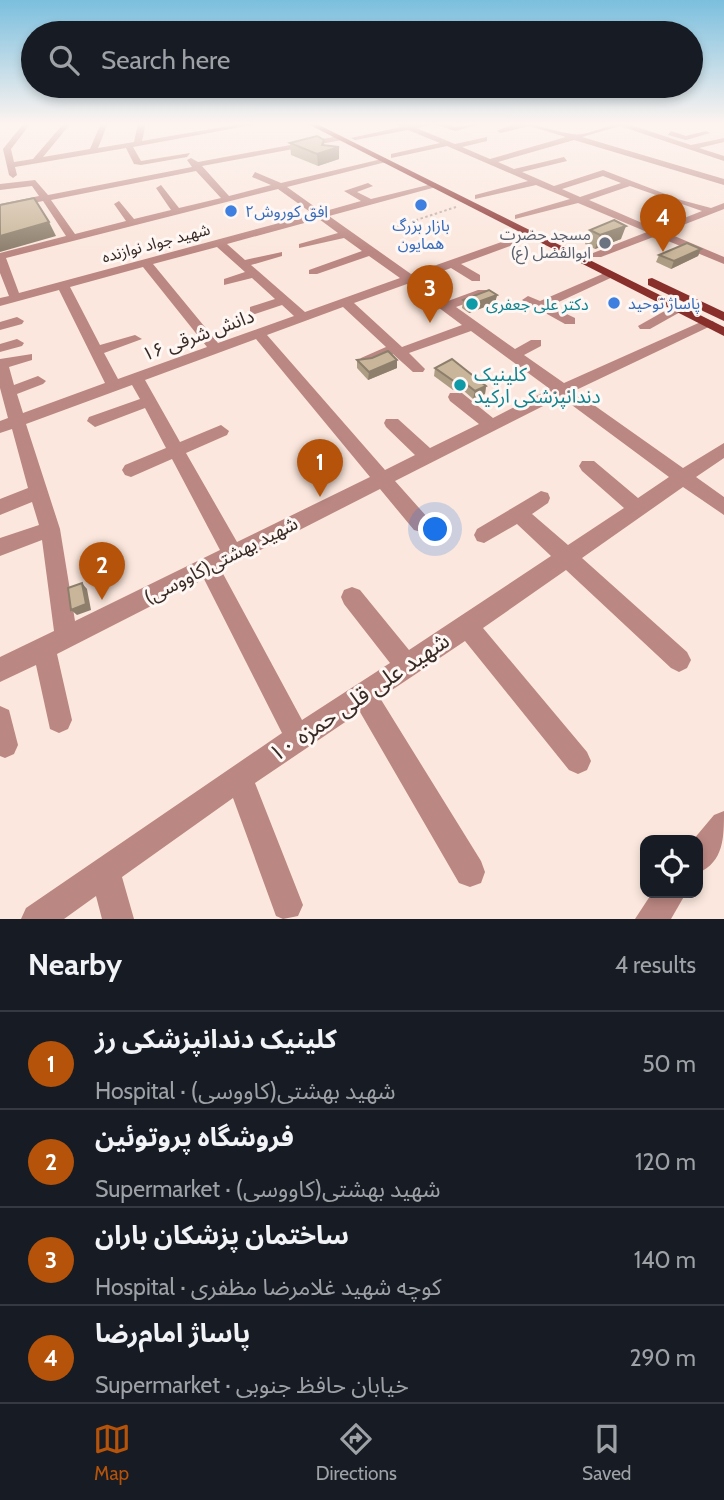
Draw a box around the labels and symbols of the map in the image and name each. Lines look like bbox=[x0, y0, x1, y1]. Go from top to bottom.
pin: 4 bbox=[640, 194, 686, 252]
marker: بازار بزرگ همایون bbox=[413, 197, 429, 213]
place label: افق کوروش۲ bbox=[245, 202, 328, 222]
marker: افق کوروش۲ bbox=[223, 203, 239, 219]
place label: بازار بزرگ همایون bbox=[392, 216, 450, 253]
street label: شهید جواد نوازنده bbox=[100, 219, 212, 267]
place label: مسجد حضرت ابوالفضل (ع) bbox=[500, 225, 591, 265]
marker: مسجد حضرت ابوالفضل (ع) bbox=[597, 235, 613, 251]
pin: 3 bbox=[407, 265, 453, 323]
place label: پاساژ توحید bbox=[628, 294, 700, 314]
place label: دکتر علی جعفری bbox=[486, 295, 589, 314]
marker: پاساژ توحید bbox=[606, 295, 622, 311]
marker: دکتر علی جعفری bbox=[464, 296, 480, 312]
street label: دانش شرقی ۱۶ bbox=[139, 304, 257, 366]
place label: کلینیک دندانپزشکی ارکید bbox=[474, 363, 601, 409]
marker: کلینیک دندانپزشکی ارکید bbox=[452, 377, 468, 393]
pin: 1 bbox=[297, 439, 343, 497]
street label: شهید بهشتی(کاووسی) bbox=[140, 511, 302, 609]
your location bbox=[418, 512, 452, 546]
pin: 2 bbox=[79, 542, 125, 600]
street label: شهید علی قلی حمزه ۱۰ bbox=[264, 626, 454, 768]

